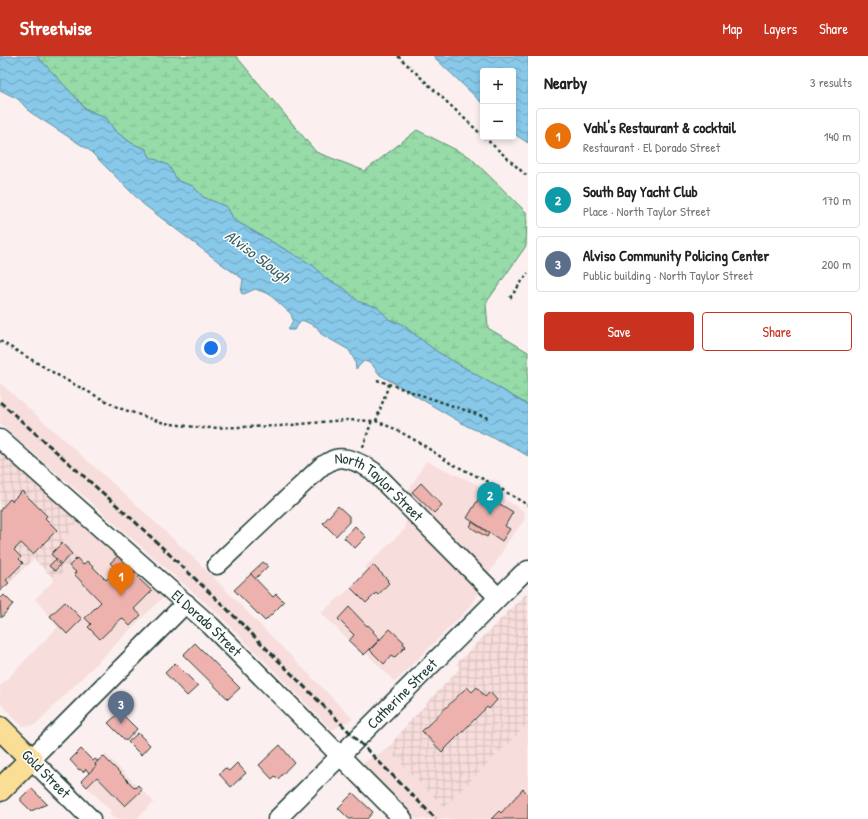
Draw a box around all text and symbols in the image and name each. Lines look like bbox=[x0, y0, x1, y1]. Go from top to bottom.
text: Streetwise bbox=[20, 15, 92, 41]
text: Map bbox=[722, 19, 742, 38]
text: Layers bbox=[764, 19, 797, 38]
text: Share bbox=[819, 19, 848, 38]
map controls bbox=[480, 68, 516, 140]
button: + bbox=[480, 68, 516, 104]
text: Nearby bbox=[544, 71, 587, 94]
text: 3 results bbox=[810, 73, 852, 91]
button: − bbox=[480, 104, 516, 140]
text: Vahl's Restaurant & cocktail bbox=[583, 117, 736, 138]
text: 1 bbox=[556, 127, 560, 145]
text: 140 m bbox=[824, 127, 851, 145]
text: Restaurant · El Dorado Street bbox=[583, 138, 720, 156]
text: South Bay Yacht Club bbox=[583, 181, 698, 202]
text: 2 bbox=[555, 191, 561, 209]
text: 170 m bbox=[822, 191, 851, 209]
text: Place · North Taylor Street bbox=[583, 202, 710, 220]
water label: Alviso Slough bbox=[221, 224, 296, 289]
text: Alviso Community Policing Center bbox=[583, 245, 769, 266]
text: 3 bbox=[555, 255, 561, 273]
text: 200 m bbox=[821, 255, 851, 273]
text: Public building · North Taylor Street bbox=[583, 266, 753, 284]
button: Save bbox=[544, 312, 694, 351]
button: Share bbox=[702, 312, 852, 351]
your location bbox=[201, 338, 221, 358]
street label: North Taylor Street bbox=[334, 447, 429, 526]
pin: 2 bbox=[477, 482, 503, 515]
pin: 1 bbox=[108, 563, 134, 596]
street label: El Dorado Street bbox=[167, 585, 247, 662]
street label: Catherine Street bbox=[362, 653, 442, 733]
pin: 3 bbox=[108, 691, 134, 724]
street label: Gold Street bbox=[17, 744, 76, 803]

